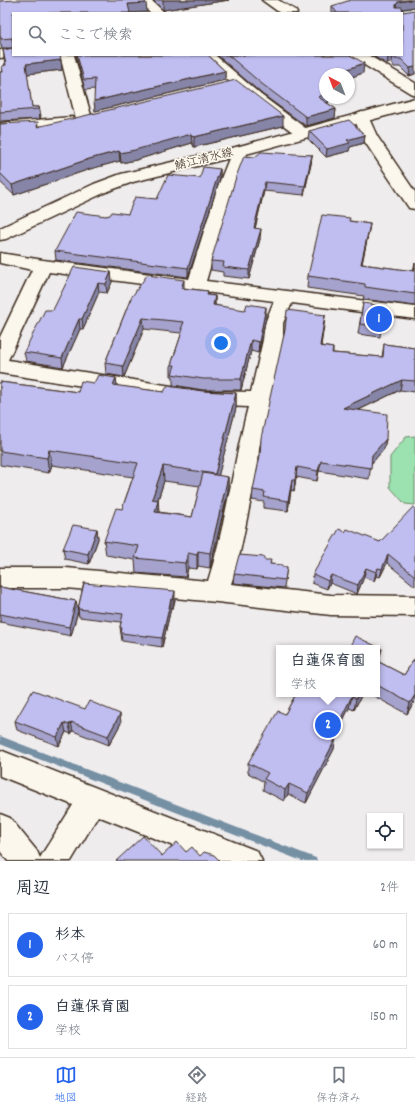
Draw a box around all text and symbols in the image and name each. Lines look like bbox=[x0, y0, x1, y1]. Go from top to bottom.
search box bbox=[12, 12, 403, 56]
icon: search bbox=[26, 23, 48, 45]
text: ここで検索 bbox=[58, 25, 133, 47]
north arrow bbox=[319, 68, 355, 104]
street label: 鯖江清水線 bbox=[173, 144, 235, 176]
pin: 1 bbox=[366, 304, 392, 334]
your location bbox=[211, 333, 231, 353]
popup bbox=[276, 645, 380, 697]
text: 白蓮保育園 bbox=[290, 651, 366, 673]
text: 学校 bbox=[290, 676, 317, 695]
pin: 2 bbox=[315, 710, 341, 740]
map controls bbox=[367, 813, 403, 849]
button: locate bbox=[367, 813, 403, 849]
text: 周辺 bbox=[16, 878, 50, 902]
text: 2件 bbox=[380, 879, 399, 898]
text: 杉本 bbox=[55, 925, 85, 947]
text: 1 bbox=[29, 936, 31, 955]
text: 60 m bbox=[373, 936, 398, 955]
text: バス停 bbox=[55, 950, 94, 969]
text: 白蓮保育園 bbox=[55, 997, 130, 1019]
text: 2 bbox=[27, 1008, 33, 1027]
text: 150 m bbox=[370, 1008, 398, 1027]
text: 学校 bbox=[55, 1022, 81, 1041]
tab: 地図 bbox=[55, 1064, 77, 1107]
tab: 経路 bbox=[186, 1064, 208, 1107]
tab: 保存済み bbox=[317, 1064, 361, 1107]

